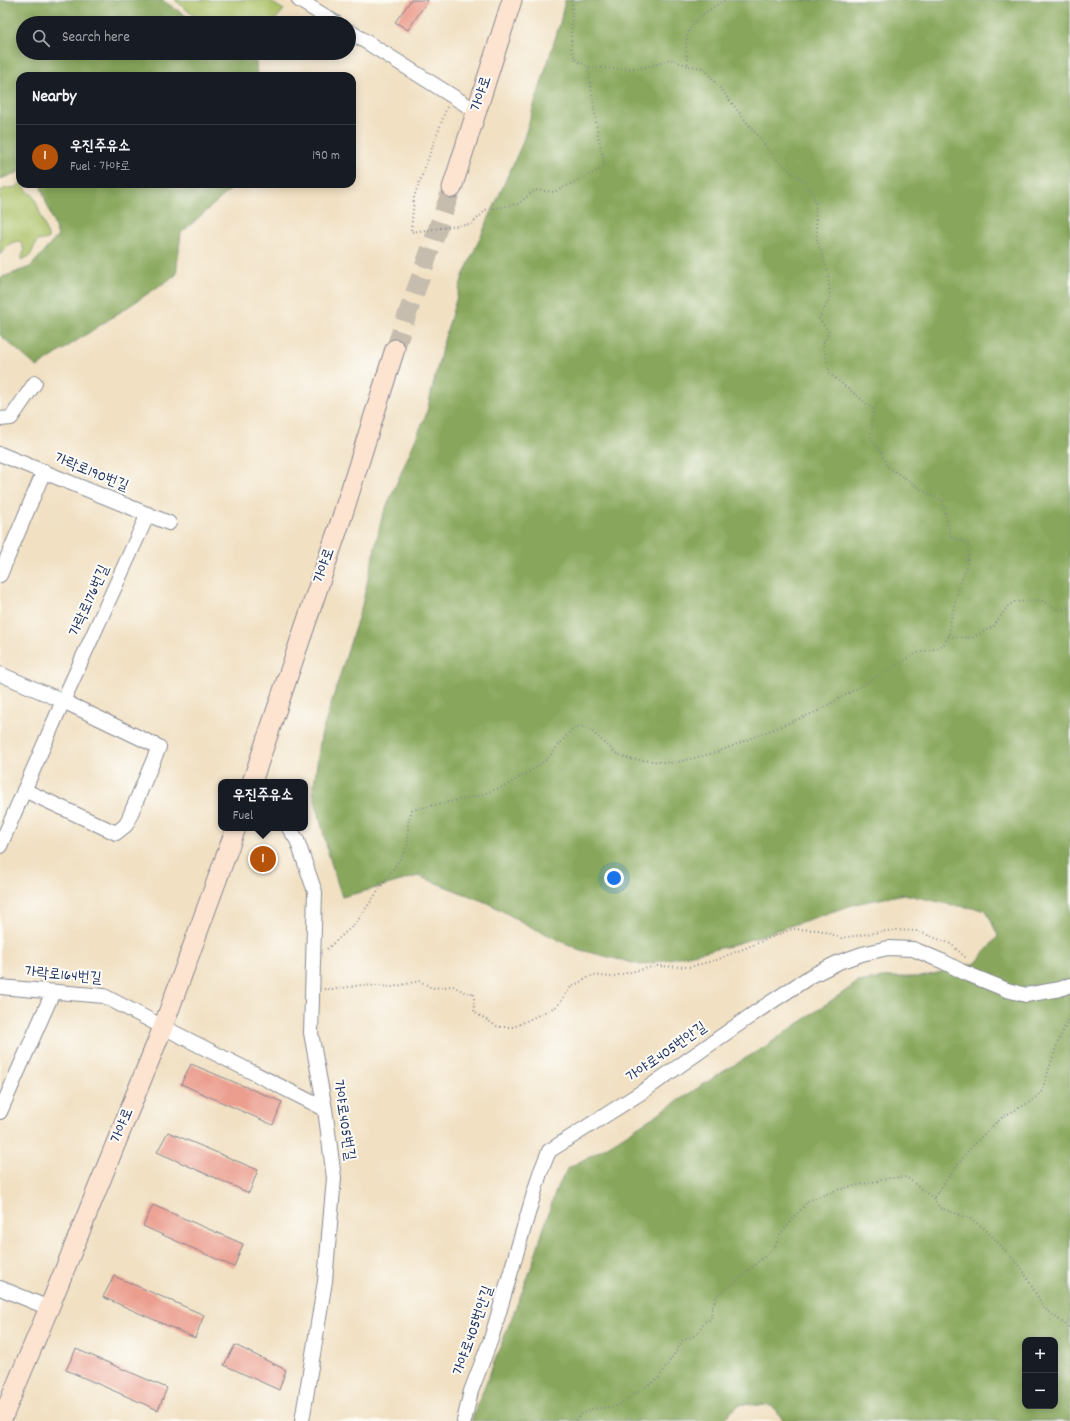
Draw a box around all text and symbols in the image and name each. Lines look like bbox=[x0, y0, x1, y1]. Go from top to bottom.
search box bbox=[16, 16, 356, 60]
icon: search bbox=[30, 27, 52, 49]
text: Search here bbox=[62, 27, 130, 49]
street label: 가야로 bbox=[466, 73, 498, 115]
text: Nearby bbox=[32, 86, 76, 110]
text: 우진주유소 bbox=[70, 136, 130, 158]
text: 1 bbox=[44, 147, 46, 166]
text: 190 m bbox=[312, 147, 340, 166]
text: Fuel · 가야로 bbox=[70, 158, 131, 177]
street label: 가락로190번길 bbox=[50, 448, 132, 498]
street label: 가야로 bbox=[309, 545, 341, 587]
street label: 가락로176번길 bbox=[64, 561, 116, 641]
popup bbox=[218, 779, 308, 831]
text: 우진주유소 bbox=[233, 785, 293, 807]
text: Fuel bbox=[233, 807, 253, 826]
pin: 1 bbox=[250, 844, 276, 874]
your location bbox=[604, 868, 624, 888]
street label: 가락로164번길 bbox=[24, 962, 102, 990]
street label: 가야로405번안길 bbox=[622, 1017, 712, 1089]
street label: 가야로405번길 bbox=[326, 1078, 360, 1162]
street label: 가야로 bbox=[106, 1105, 140, 1147]
street label: 가야로405번안길 bbox=[448, 1283, 500, 1379]
map controls bbox=[1022, 1337, 1058, 1409]
button: + bbox=[1022, 1337, 1058, 1373]
button: − bbox=[1022, 1373, 1058, 1409]

